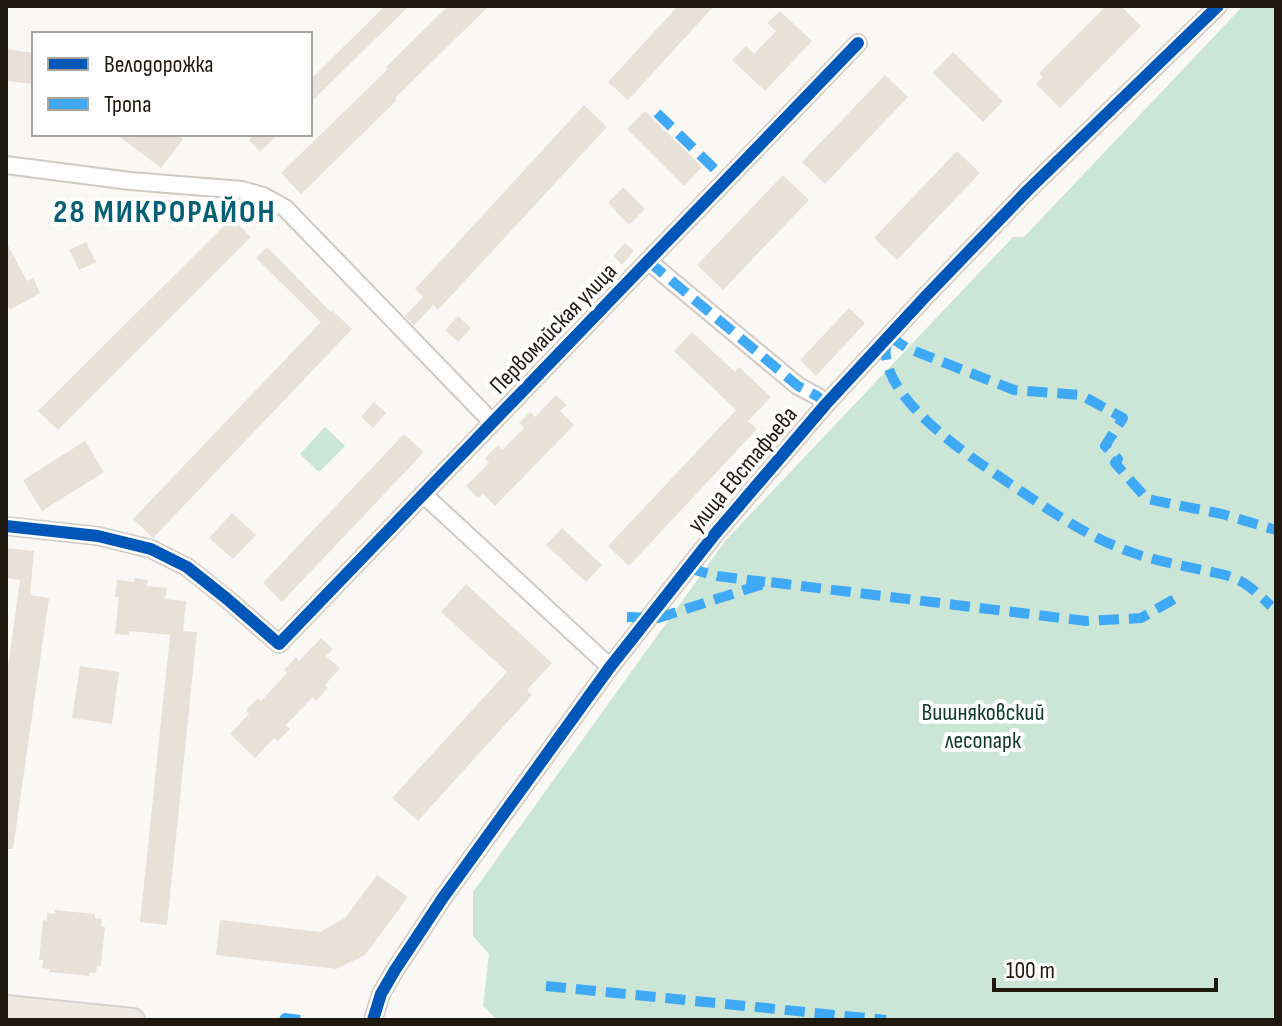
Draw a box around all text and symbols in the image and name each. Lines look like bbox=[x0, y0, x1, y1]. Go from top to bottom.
legend bbox=[32, 32, 312, 136]
text: Велодорожка bbox=[104, 50, 214, 79]
text: Тропа bbox=[104, 90, 151, 119]
district label: 28 МИКРОРАЙОН bbox=[53, 193, 277, 232]
street label: Первомайская улица bbox=[484, 257, 623, 400]
street label: улица Евстафьева bbox=[681, 400, 803, 538]
park label: Вишняковский лесопарк bbox=[922, 698, 1044, 755]
scale bar bbox=[994, 942, 1216, 992]
text: 100 m bbox=[1006, 956, 1055, 985]

